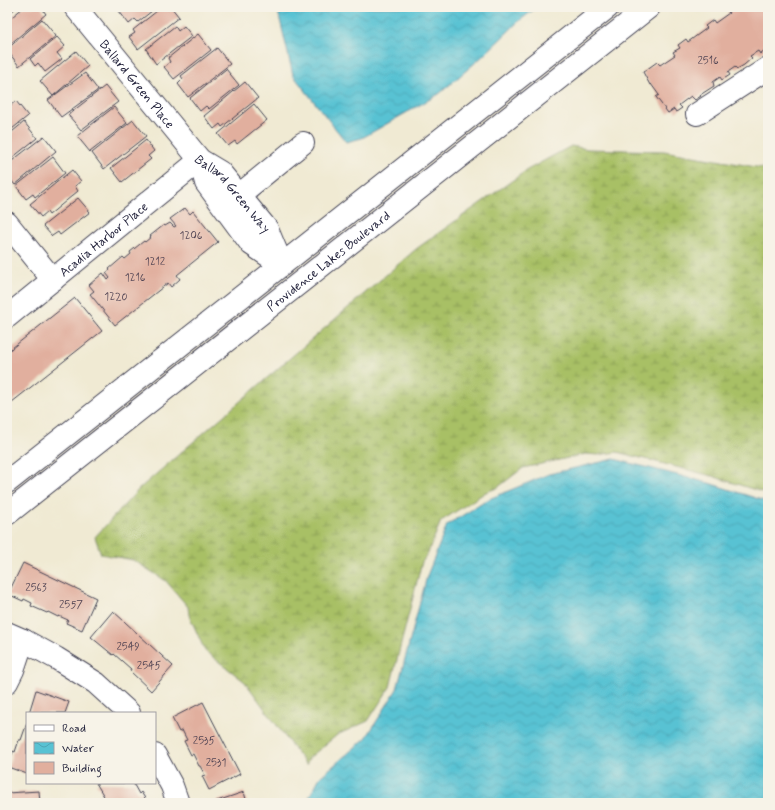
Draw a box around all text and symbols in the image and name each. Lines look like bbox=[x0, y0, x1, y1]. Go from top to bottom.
street label: Ballard Green Place bbox=[95, 37, 178, 133]
house number: 2516 bbox=[697, 54, 719, 68]
street label: Ballard Green Way bbox=[190, 152, 274, 237]
street label: Acadia Harbor Place bbox=[56, 199, 152, 281]
street label: Providence Lakes Boulevard bbox=[264, 208, 394, 316]
house number: 1206 bbox=[180, 229, 203, 243]
house number: 1212 bbox=[145, 255, 166, 269]
house number: 1216 bbox=[125, 271, 146, 285]
house number: 1220 bbox=[104, 290, 128, 304]
house number: 2563 bbox=[25, 581, 47, 595]
house number: 2557 bbox=[59, 598, 83, 612]
house number: 2549 bbox=[116, 640, 140, 654]
house number: 2545 bbox=[137, 659, 162, 673]
legend bbox=[26, 712, 156, 784]
text: Road bbox=[62, 721, 86, 737]
house number: 2535 bbox=[193, 734, 216, 748]
text: Water bbox=[62, 741, 94, 757]
house number: 2531 bbox=[206, 756, 226, 770]
text: Building bbox=[62, 761, 102, 778]

